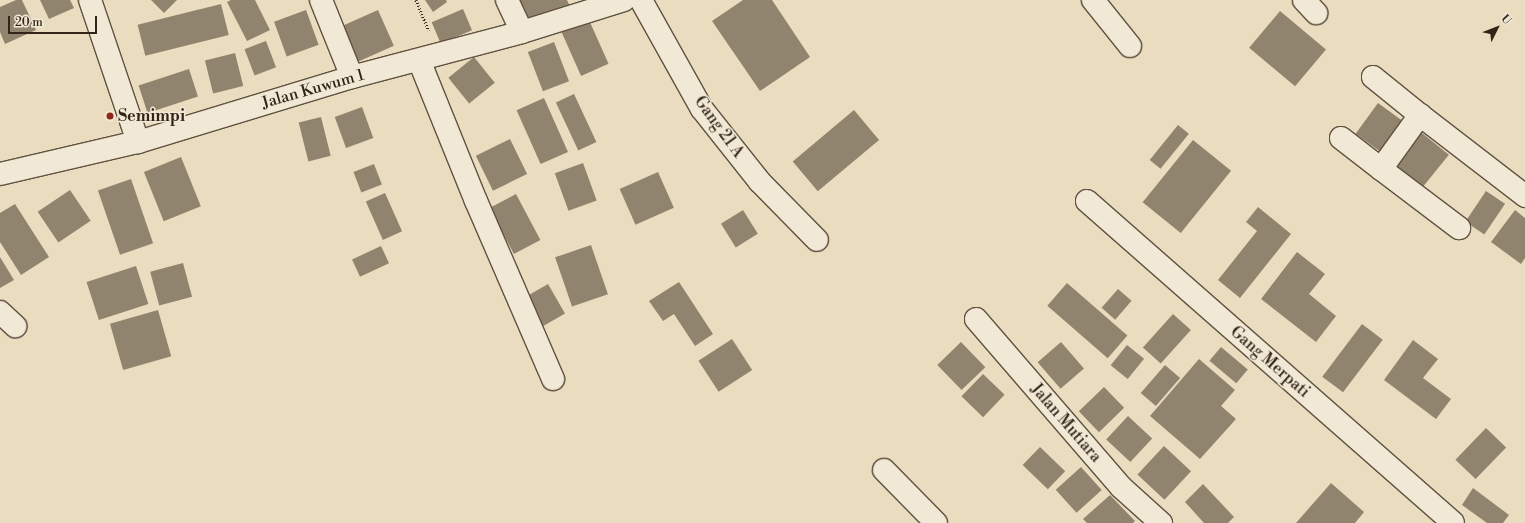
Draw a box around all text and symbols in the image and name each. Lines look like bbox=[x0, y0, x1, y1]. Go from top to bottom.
scale bar bbox=[10, 8, 99, 34]
north arrow bbox=[1477, 8, 1517, 48]
text: U bbox=[1498, 12, 1514, 28]
text: 20 m bbox=[15, 15, 43, 30]
street label: Jalan Kuwum 1 bbox=[259, 65, 367, 113]
street label: Gang 21 A bbox=[690, 92, 748, 162]
place label: Semimpi bbox=[118, 106, 185, 126]
marker: Semimpi bbox=[105, 111, 115, 121]
street label: Gang Merpati bbox=[1226, 322, 1314, 402]
street label: Jalan Mutiara bbox=[1027, 380, 1105, 466]

